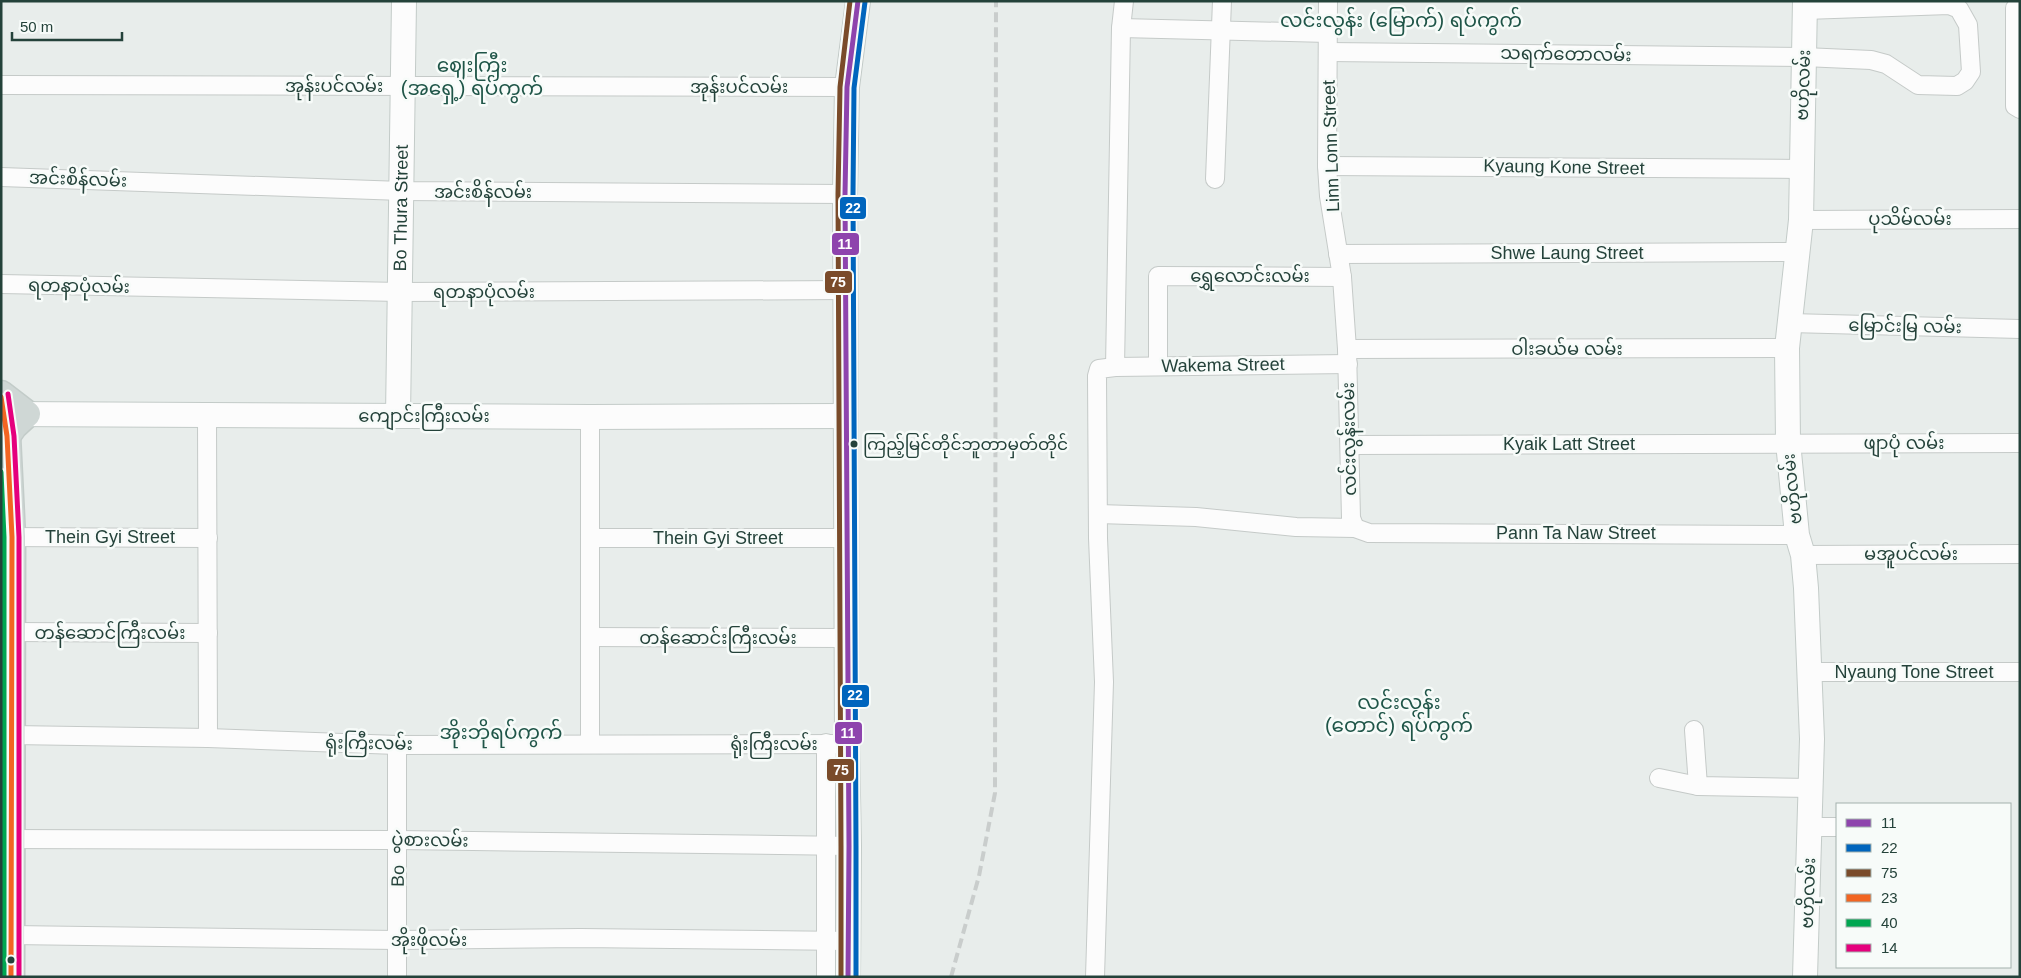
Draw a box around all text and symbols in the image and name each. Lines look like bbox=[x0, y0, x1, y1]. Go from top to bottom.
district label: လင်းလွန်း (မြောက်) ရပ်ကွက် bbox=[1280, 6, 1522, 36]
scale bar bbox=[12, 10, 122, 42]
text: 50 m bbox=[20, 18, 53, 35]
street label: သရက်တောလမ်း bbox=[1500, 40, 1632, 70]
street label: ဗဟိုလမ်း bbox=[1788, 49, 1819, 121]
district label: ဈေးကြီး (အရှေ့) ရပ်ကွက် bbox=[401, 51, 543, 105]
street label: အုန်းပင်လမ်း bbox=[285, 73, 383, 101]
street label: အုန်းပင်လမ်း bbox=[690, 74, 788, 102]
street label: Linn Lonn Street bbox=[1319, 80, 1343, 212]
street label: Bo Thura Street bbox=[390, 144, 412, 272]
street label: Kyaung Kone Street bbox=[1483, 156, 1645, 178]
street label: အင်းစိန်လမ်း bbox=[28, 163, 128, 196]
street label: အင်းစိန်လမ်း bbox=[434, 178, 532, 207]
line badge: 22 bbox=[839, 196, 867, 220]
text: 22 bbox=[845, 200, 861, 216]
street label: ပုသိမ်လမ်း bbox=[1868, 205, 1952, 234]
line badge: 11 bbox=[831, 232, 860, 256]
text: 11 bbox=[838, 236, 853, 252]
street label: Shwe Laung Street bbox=[1490, 243, 1644, 263]
street label: ရွှေလောင်းလမ်း bbox=[1190, 263, 1310, 291]
line badge: 75 bbox=[824, 270, 853, 294]
street label: ရတနာပုံလမ်း bbox=[28, 272, 130, 302]
text: 75 bbox=[830, 274, 846, 290]
street label: ရတနာပုံလမ်း bbox=[433, 279, 535, 307]
street label: မြောင်းမြ လမ်း bbox=[1848, 312, 1962, 342]
street label: ဝါးခယ်မ လမ်း bbox=[1511, 336, 1623, 359]
street label: Wakema Street bbox=[1161, 354, 1285, 376]
street label: လင်းလွန်းလမ်း bbox=[1335, 382, 1365, 496]
street label: ကျောင်းကြီးလမ်း bbox=[358, 402, 490, 431]
street label: ဖျာပုံ လမ်း bbox=[1864, 430, 1944, 458]
place label: ကြည့်မြင်တိုင်ဘူတာမှတ်တိုင် bbox=[863, 433, 1068, 459]
street label: Kyaik Latt Street bbox=[1503, 434, 1635, 454]
marker: ကြည့်မြင်တိုင်ဘူတာမှတ်တိုင် bbox=[849, 439, 859, 449]
street label: ဗဟိုလမ်း bbox=[1774, 452, 1811, 526]
street label: Pann Ta Naw Street bbox=[1496, 523, 1656, 543]
street label: Thein Gyi Street bbox=[45, 527, 175, 547]
street label: Thein Gyi Street bbox=[653, 528, 783, 548]
street label: မအူပင်လမ်း bbox=[1864, 541, 1958, 569]
street label: တန်ဆောင်ကြီးလမ်း bbox=[34, 619, 186, 648]
street label: တန်ဆောင်းကြီးလမ်း bbox=[639, 624, 797, 653]
street label: Nyaung Tone Street bbox=[1835, 662, 1993, 682]
line badge: 22 bbox=[841, 684, 870, 708]
text: 22 bbox=[847, 687, 863, 703]
district label: လင်းလွန်း (တောင်) ရပ်ကွက် bbox=[1325, 688, 1473, 741]
district label: အိုးဘိုရပ်ကွက် bbox=[439, 718, 563, 749]
line badge: 11 bbox=[834, 721, 863, 745]
text: 11 bbox=[841, 725, 856, 741]
street label: ရုံးကြီးလမ်း bbox=[325, 728, 413, 759]
street label: ရုံးကြီးလမ်း bbox=[730, 730, 818, 759]
line badge: 75 bbox=[826, 758, 855, 782]
text: 75 bbox=[833, 762, 849, 778]
legend bbox=[1836, 803, 2011, 968]
text: 11 bbox=[1881, 814, 1897, 831]
street label: ပွဲစားလမ်း bbox=[391, 826, 469, 856]
text: 22 bbox=[1881, 839, 1898, 856]
street label: ဗဟိုလမ်း bbox=[1793, 857, 1824, 929]
text: 75 bbox=[1881, 864, 1898, 881]
street label: Bo bbox=[388, 865, 408, 887]
text: 23 bbox=[1881, 889, 1898, 906]
text: 40 bbox=[1881, 914, 1898, 931]
street label: အိုးဖိုလမ်း bbox=[391, 926, 467, 955]
text: 14 bbox=[1881, 939, 1898, 956]
unlabelled marker bbox=[6, 955, 16, 965]

